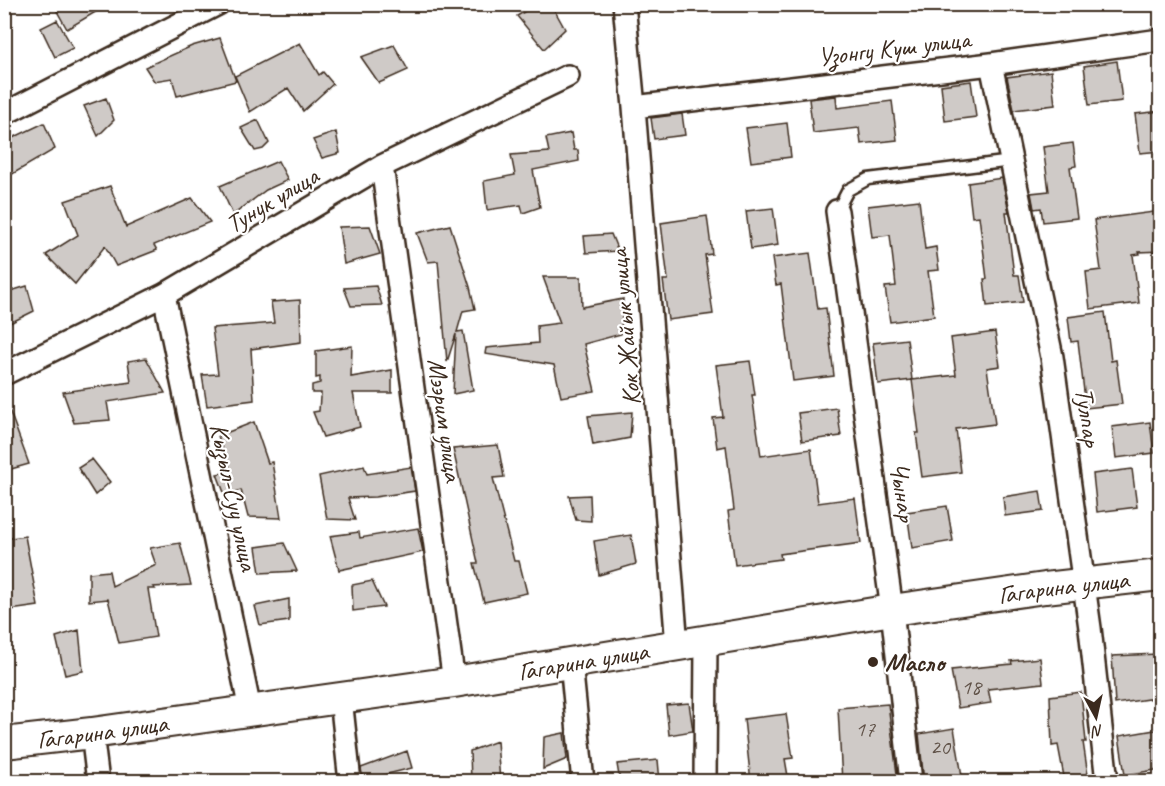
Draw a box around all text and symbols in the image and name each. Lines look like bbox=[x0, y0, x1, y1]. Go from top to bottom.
street label: Узонгу Куш улица bbox=[816, 22, 974, 75]
street label: Тунук улица bbox=[220, 159, 326, 241]
street label: Кок Жайык улица bbox=[602, 245, 648, 407]
street label: Мээрим улица bbox=[420, 356, 470, 485]
street label: Тулпар bbox=[1068, 385, 1109, 451]
street label: Кызыл-Суу улица bbox=[201, 420, 266, 575]
street label: Чынар bbox=[883, 460, 924, 526]
street label: Гагарина улица bbox=[996, 562, 1132, 611]
street label: Гагарина улица bbox=[516, 634, 652, 688]
place label: Масло bbox=[885, 646, 947, 679]
marker: Масло bbox=[866, 655, 880, 669]
house number: 18 bbox=[961, 673, 983, 701]
north arrow bbox=[1066, 687, 1126, 747]
street label: Гагарина улица bbox=[35, 706, 171, 756]
house number: 17 bbox=[855, 715, 876, 743]
text: N bbox=[1089, 720, 1104, 742]
house number: 20 bbox=[930, 733, 952, 761]

